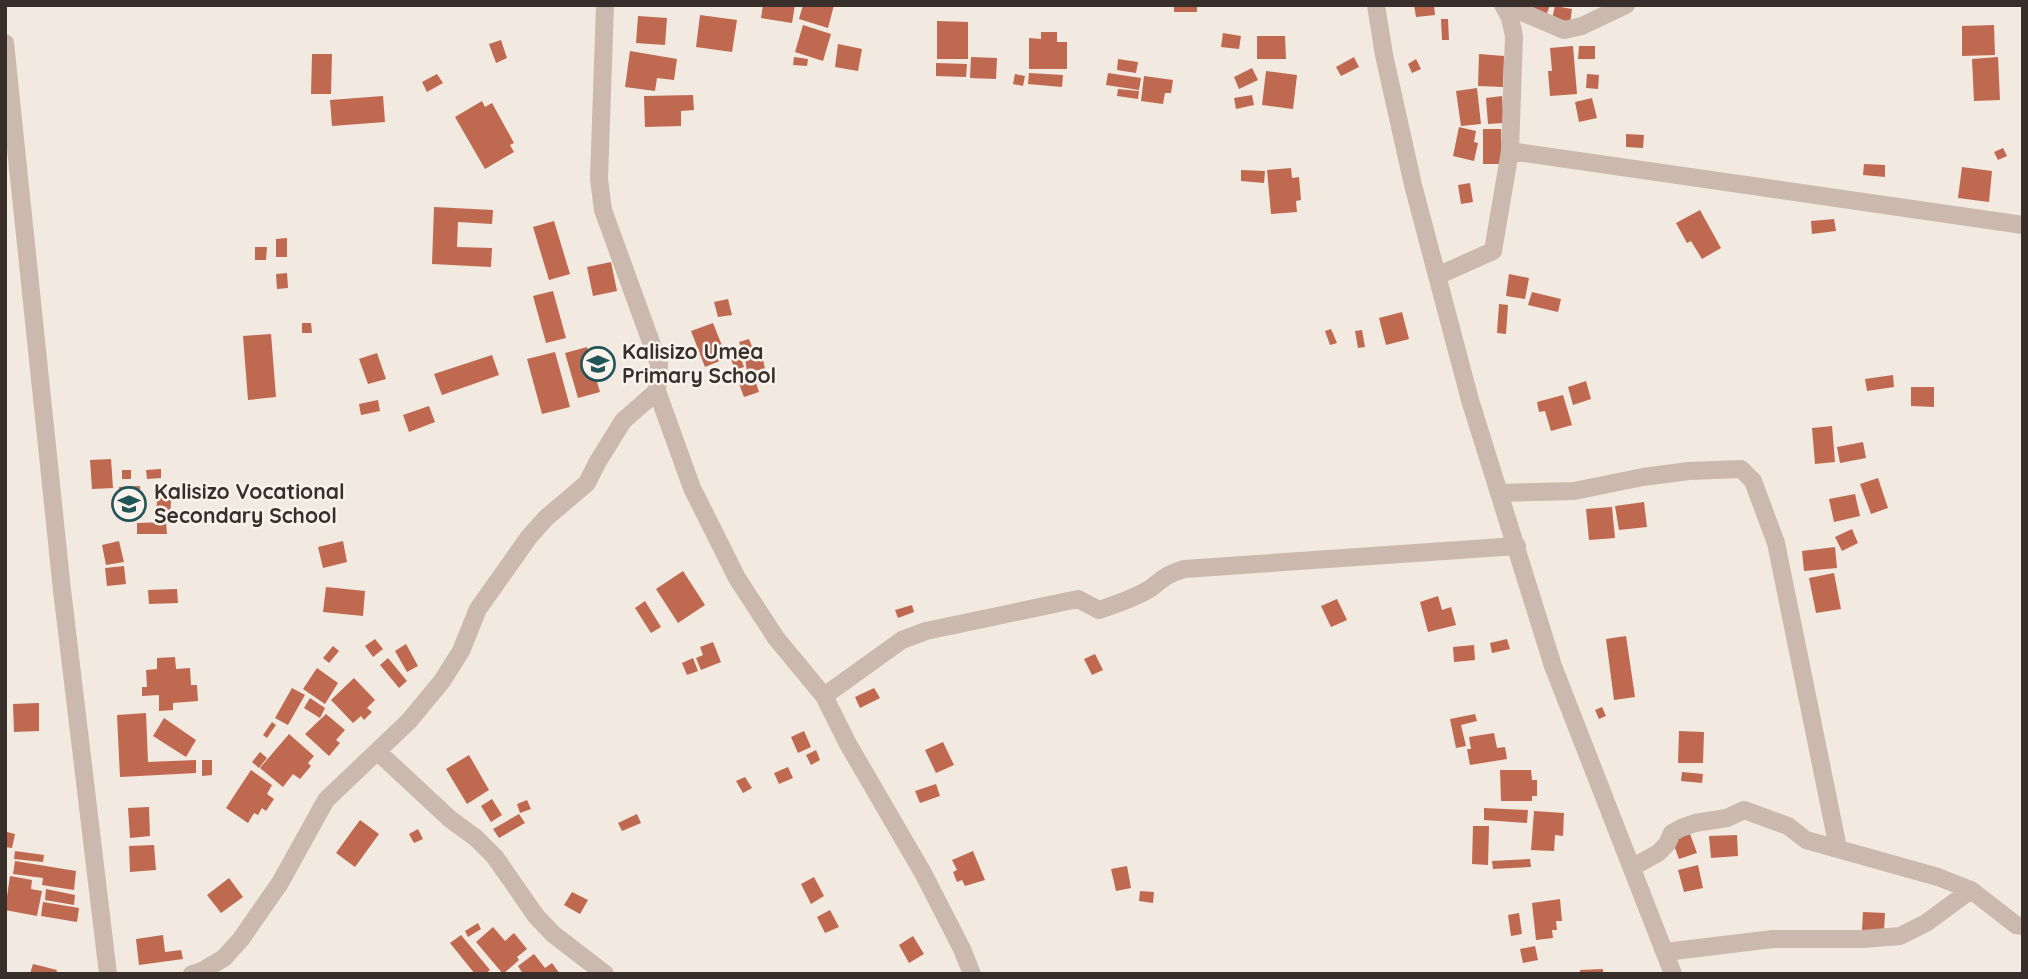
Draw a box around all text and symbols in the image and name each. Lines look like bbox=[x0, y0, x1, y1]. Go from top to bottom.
place label: Kalisizo Umea Primary School bbox=[622, 338, 776, 388]
school or university icon: Kalisizo Umea Primary School bbox=[579, 345, 617, 383]
place label: Kalisizo Vocational Secondary School bbox=[154, 478, 345, 528]
school or university icon: Kalisizo Vocational Secondary School bbox=[110, 485, 148, 523]

